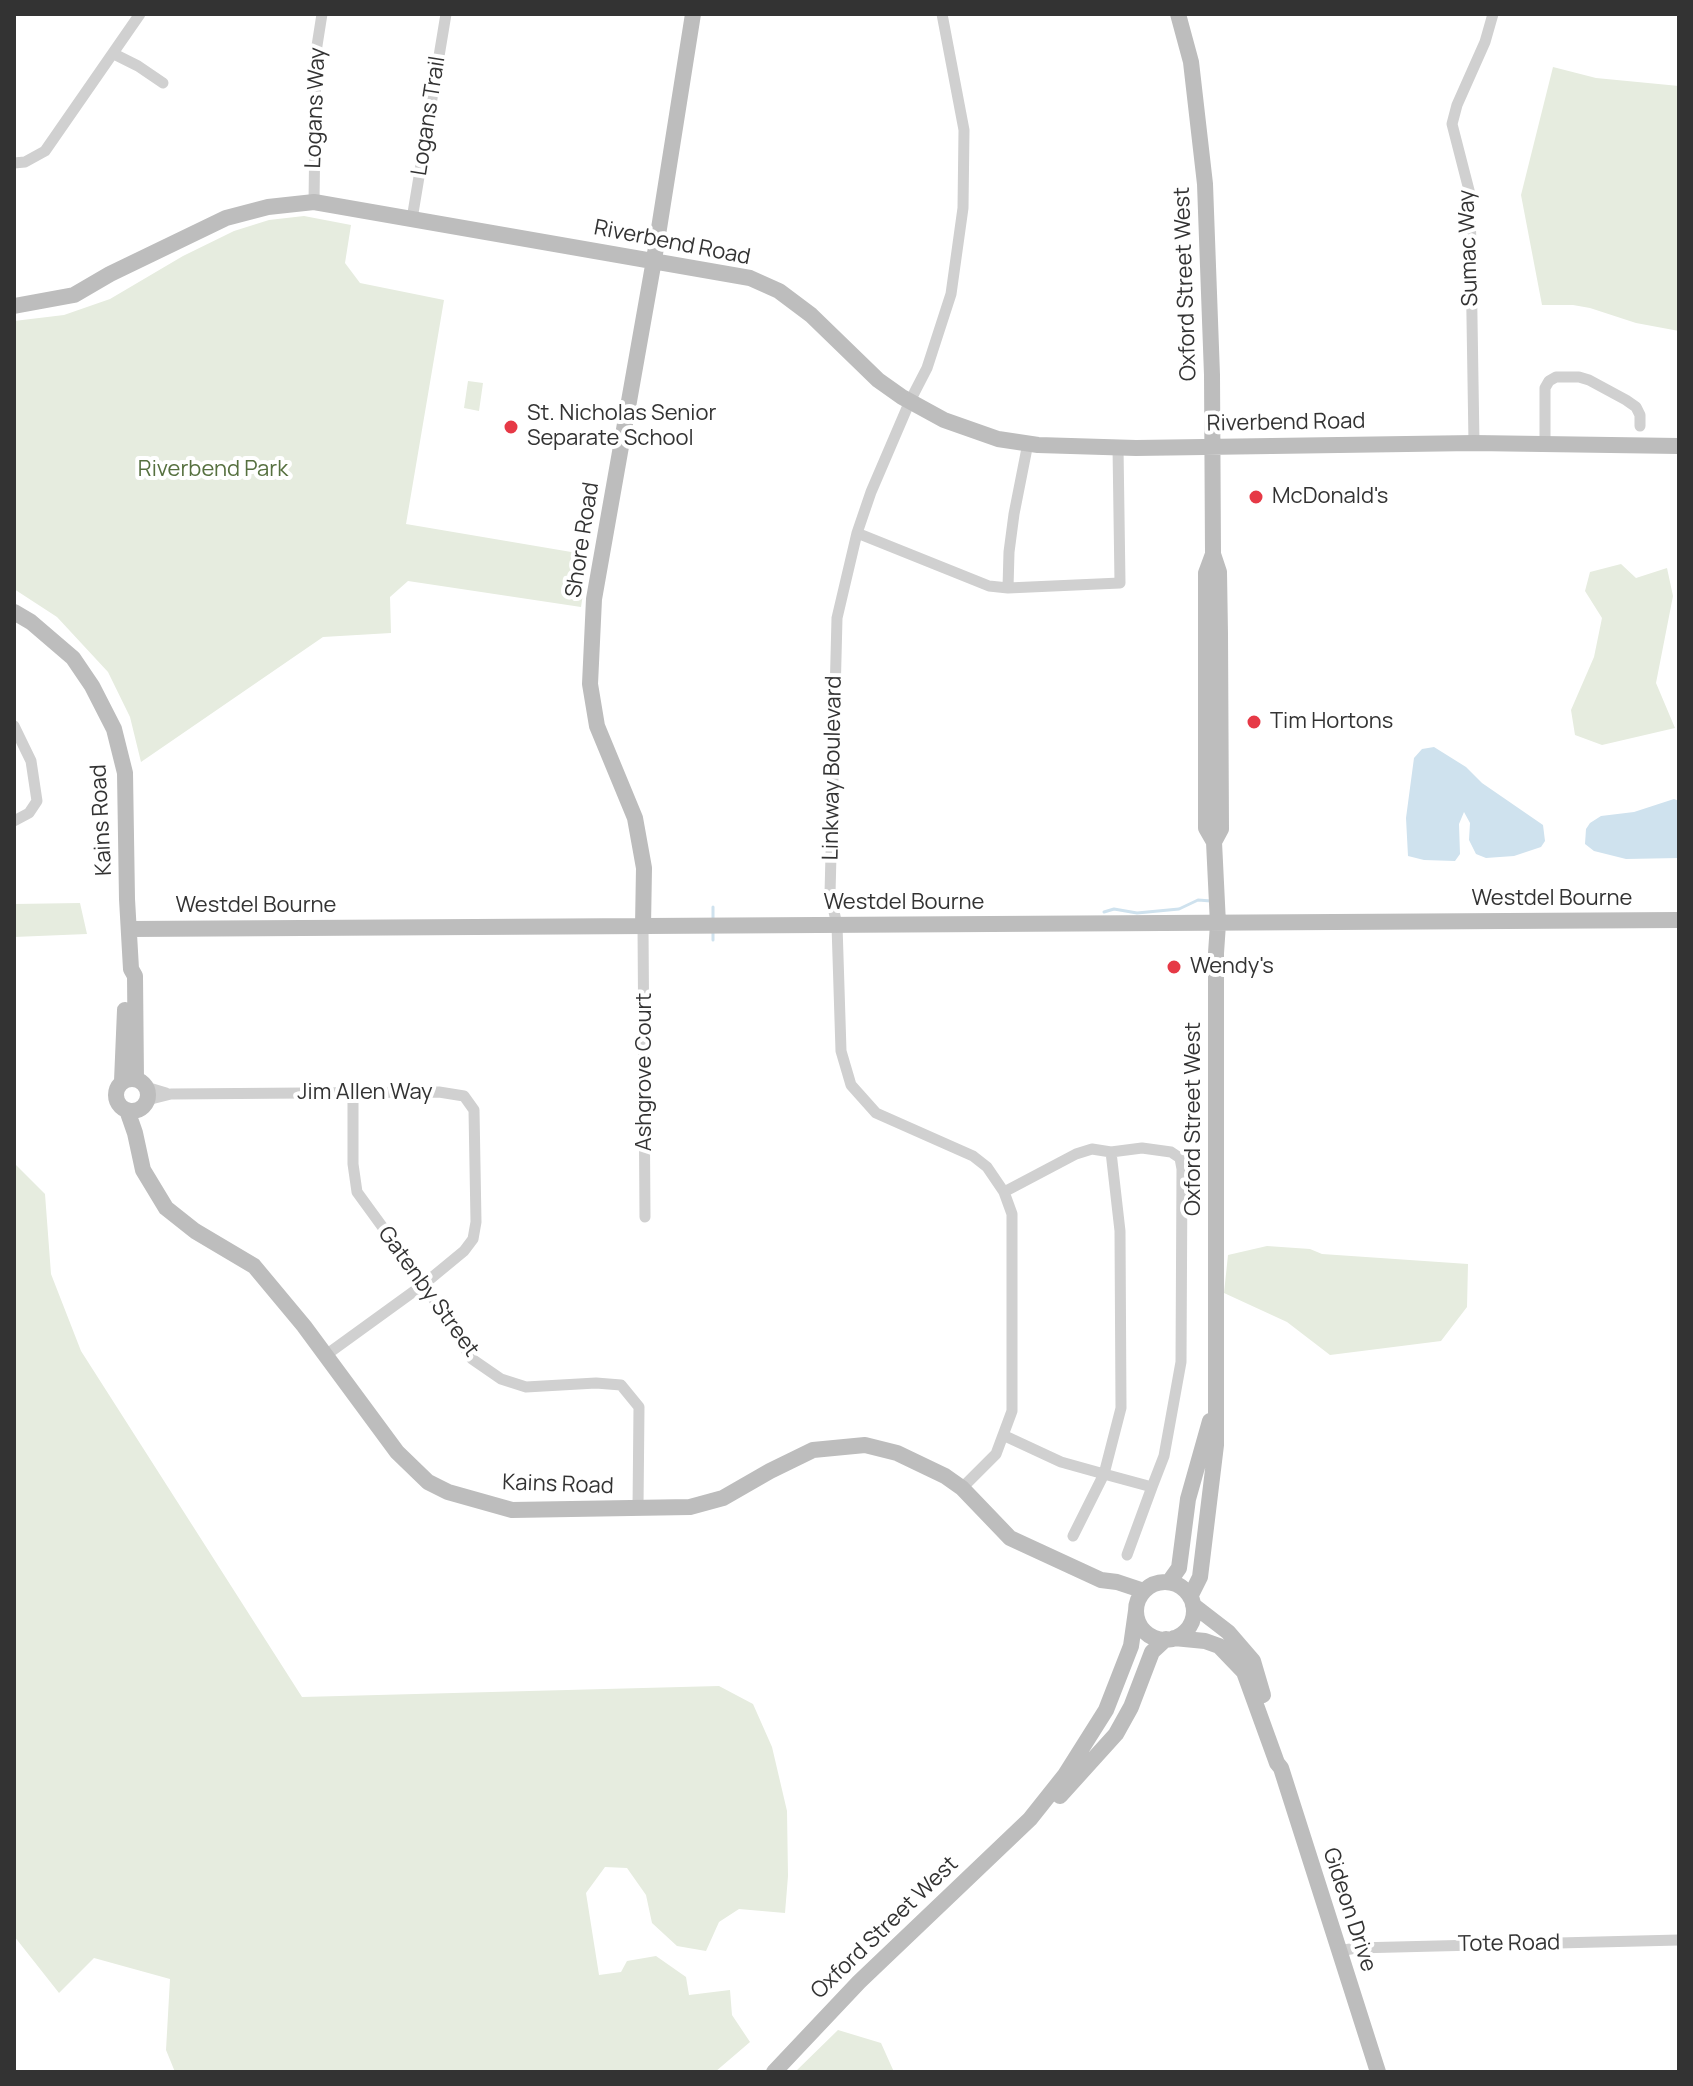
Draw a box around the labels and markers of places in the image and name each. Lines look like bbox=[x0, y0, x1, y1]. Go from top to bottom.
place label: St. Nicholas Senior Separate School bbox=[527, 401, 716, 452]
marker: St. Nicholas Senior Separate School bbox=[502, 418, 520, 436]
place label: McDonald's bbox=[1272, 484, 1388, 510]
marker: McDonald's bbox=[1247, 488, 1265, 506]
place label: Tim Hortons bbox=[1270, 709, 1393, 735]
marker: Tim Hortons bbox=[1245, 713, 1263, 731]
place label: Wendy's bbox=[1190, 954, 1274, 980]
marker: Wendy's bbox=[1165, 958, 1183, 976]

